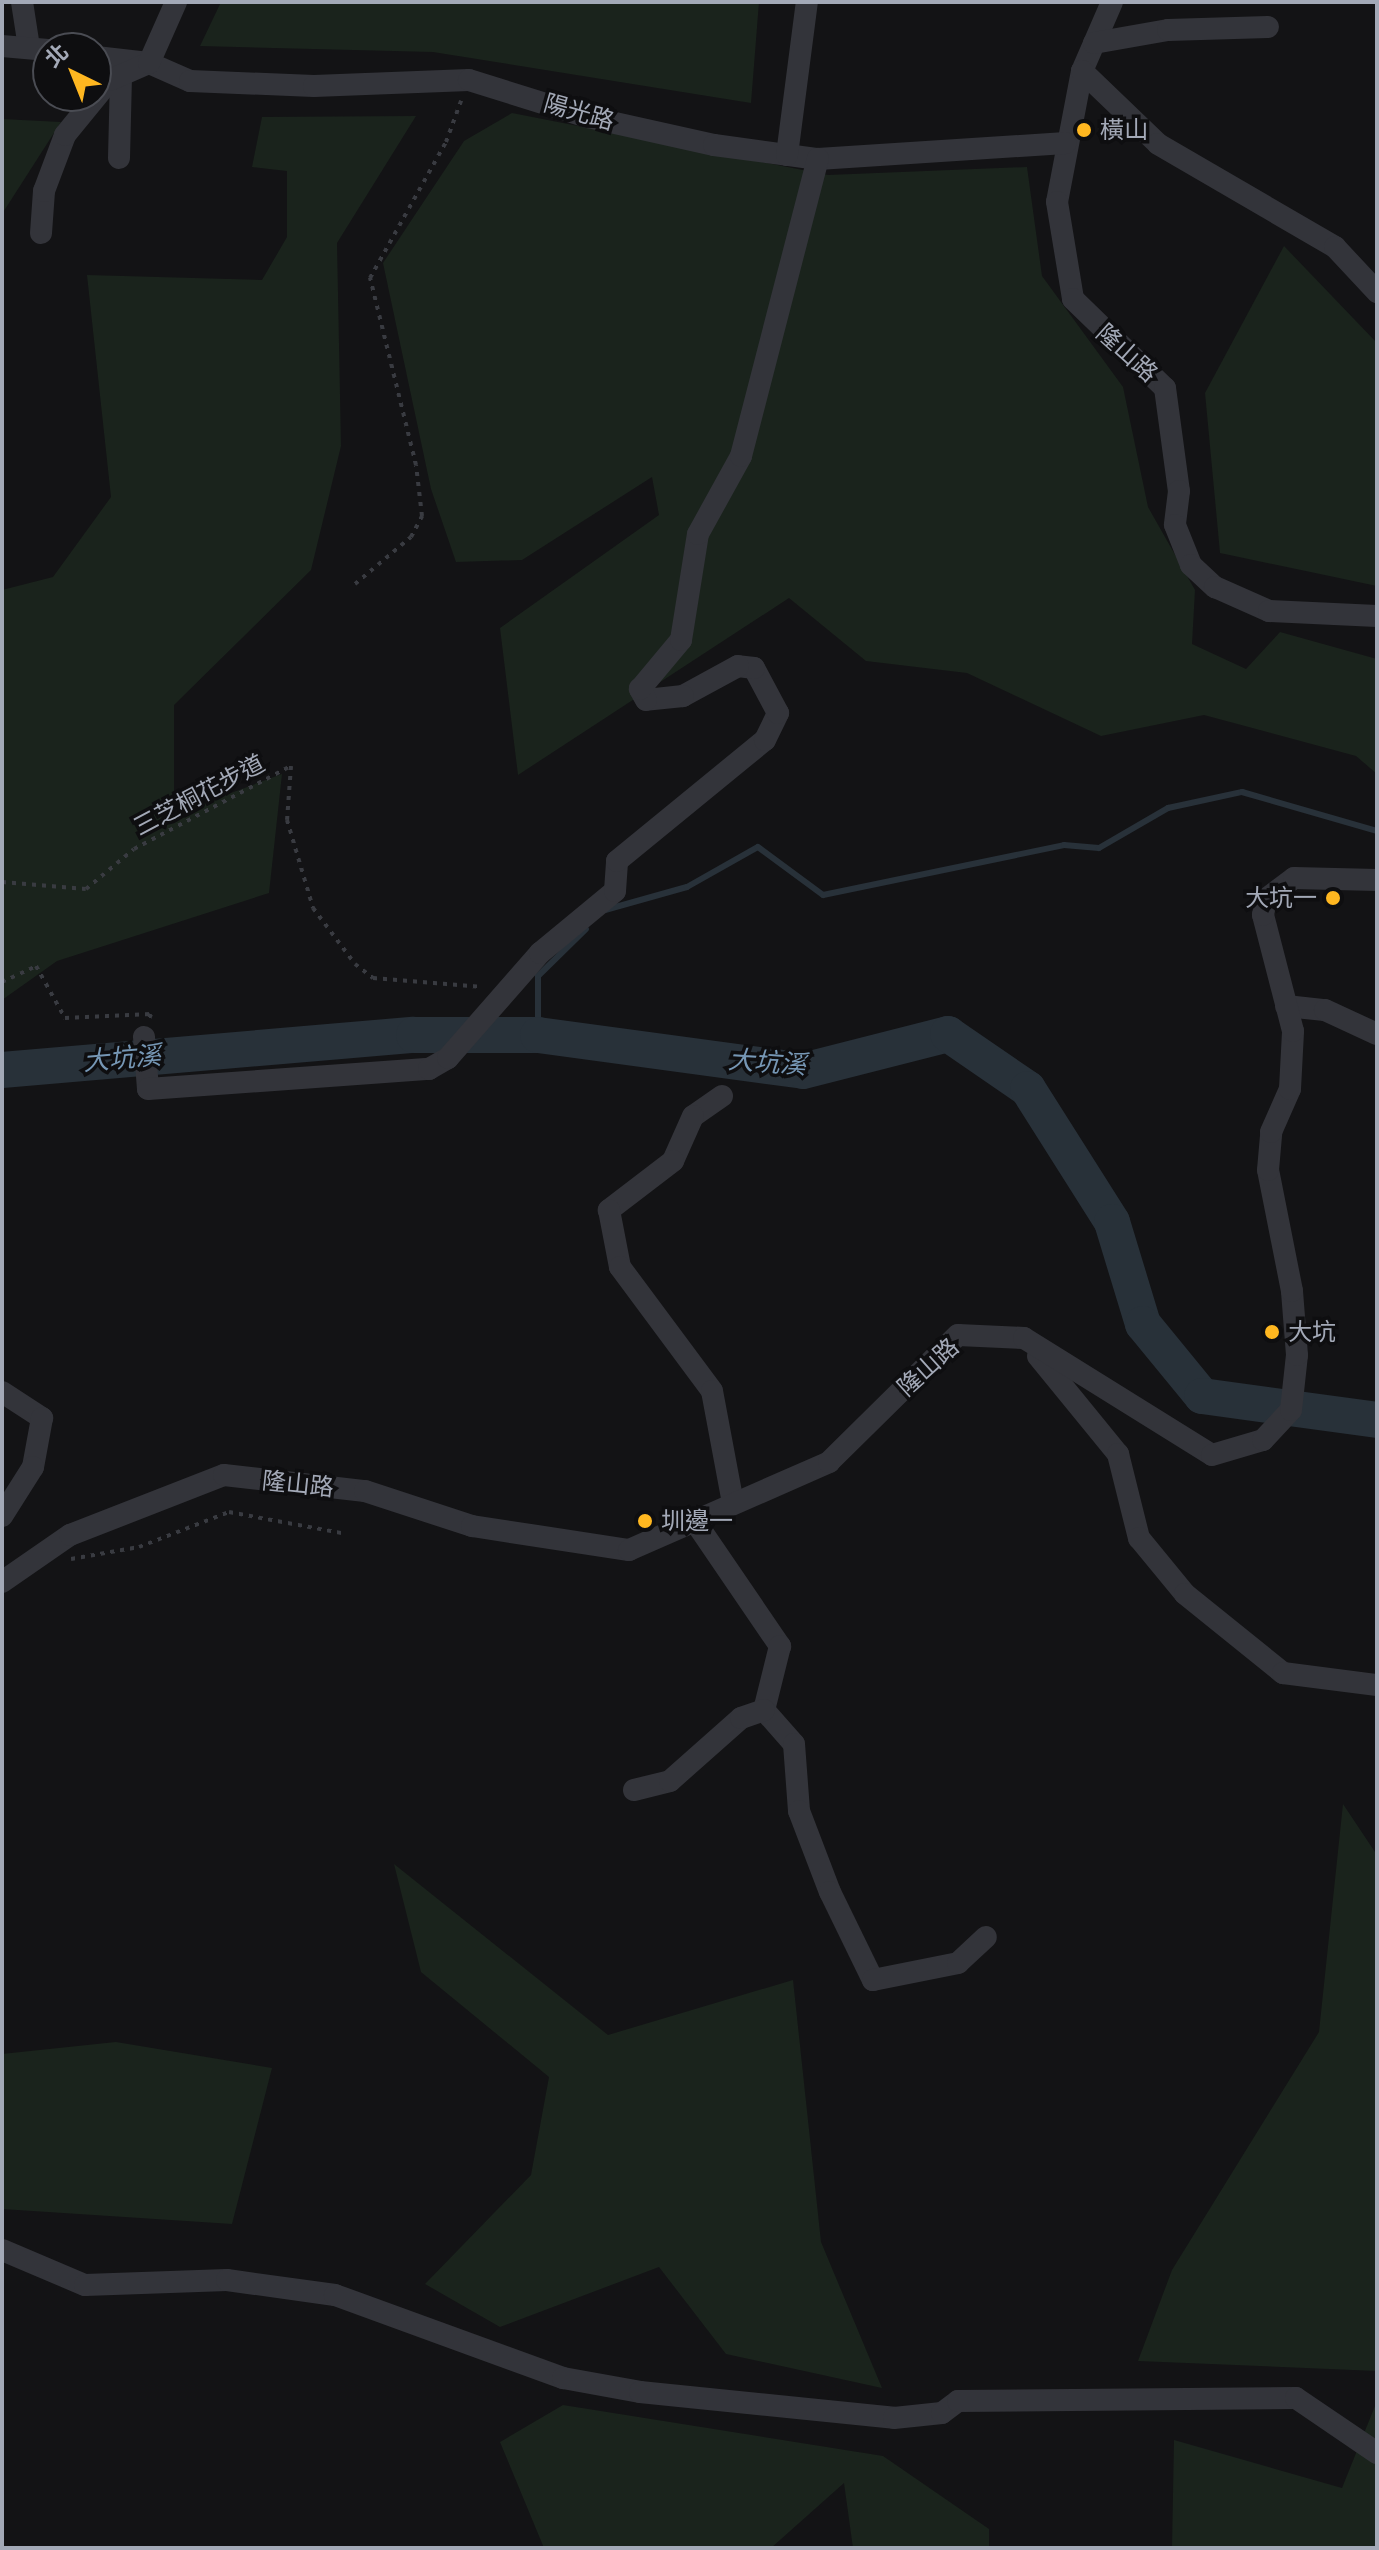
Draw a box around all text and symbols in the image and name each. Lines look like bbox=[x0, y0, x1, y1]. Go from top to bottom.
north arrow bbox=[32, 32, 112, 112]
text: 北 bbox=[39, 38, 74, 73]
street label: 陽光路 bbox=[540, 88, 618, 136]
place label: 橫山 bbox=[1100, 116, 1148, 144]
marker: 橫山 bbox=[1075, 121, 1093, 139]
street label: 隆山路 bbox=[1091, 318, 1163, 388]
street label: 三芝桐花步道 bbox=[129, 748, 269, 842]
place label: 大坑一 bbox=[1245, 884, 1317, 912]
marker: 大坑一 bbox=[1324, 889, 1342, 907]
water label: 大坑溪 bbox=[82, 1040, 162, 1078]
water label: 大坑溪 bbox=[727, 1045, 807, 1081]
place label: 大坑 bbox=[1288, 1318, 1336, 1346]
marker: 大坑 bbox=[1263, 1323, 1281, 1341]
street label: 隆山路 bbox=[892, 1332, 964, 1402]
street label: 隆山路 bbox=[261, 1466, 335, 1502]
place label: 圳邊一 bbox=[661, 1507, 733, 1535]
marker: 圳邊一 bbox=[636, 1512, 654, 1530]

